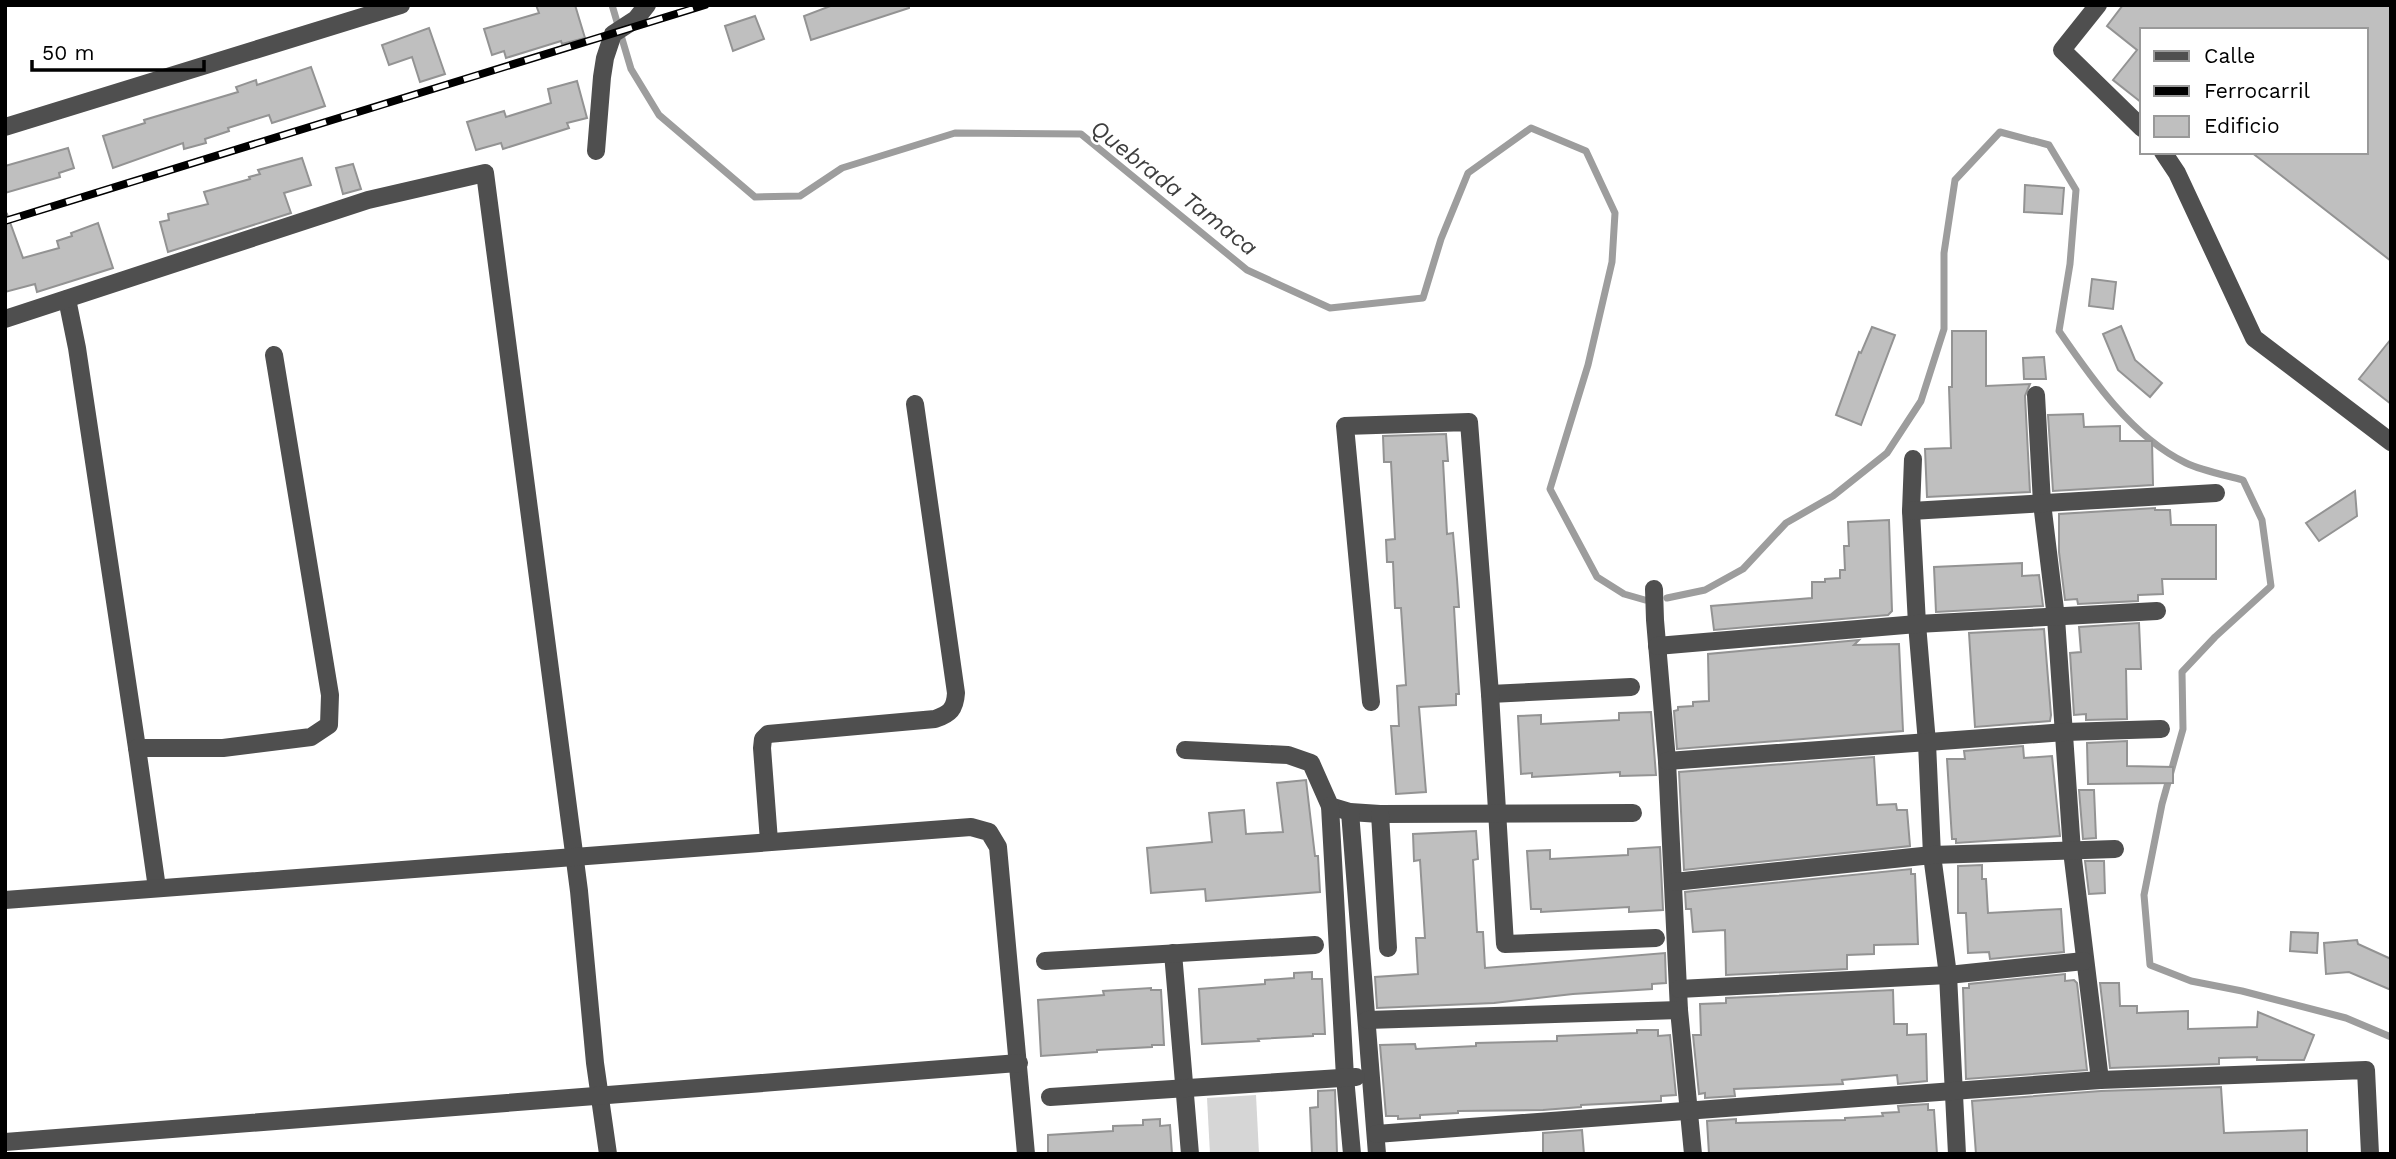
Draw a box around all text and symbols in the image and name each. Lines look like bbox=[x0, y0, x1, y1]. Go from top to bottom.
scale bar bbox=[32, 28, 203, 72]
legend bbox=[2140, 28, 2368, 154]
text: 50 m bbox=[42, 40, 94, 65]
text: Calle bbox=[2204, 43, 2255, 68]
text: Ferrocarril bbox=[2204, 78, 2311, 103]
text: Edificio bbox=[2204, 113, 2280, 138]
water label: Quebrada Tamaca bbox=[1085, 115, 1263, 261]

